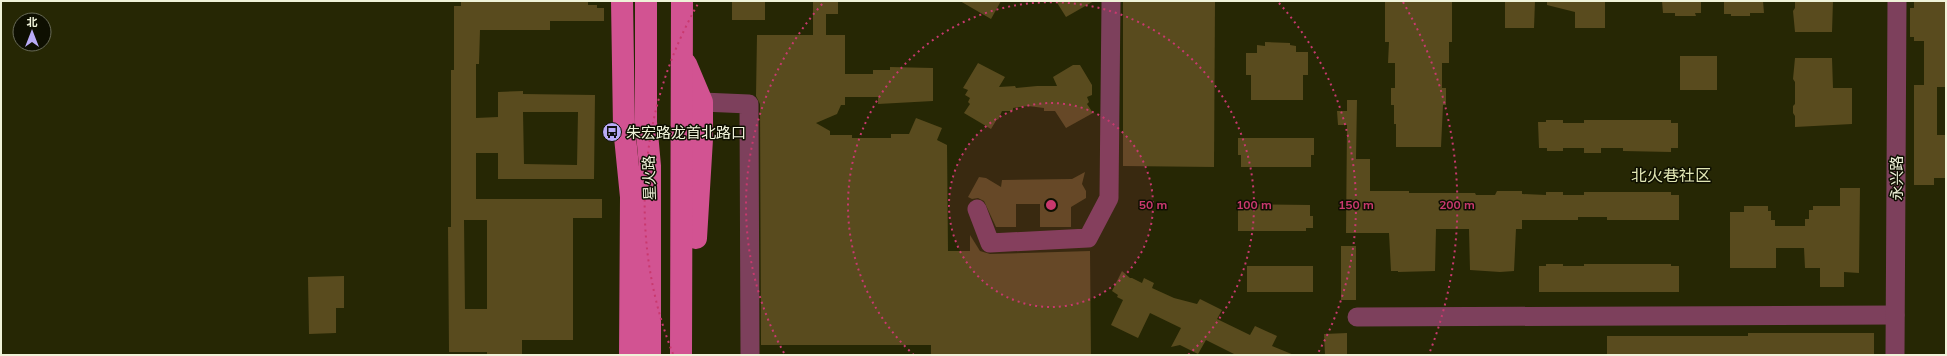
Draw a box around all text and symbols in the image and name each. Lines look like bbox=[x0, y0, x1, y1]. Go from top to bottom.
north arrow bbox=[12, 12, 52, 52]
text: 北 bbox=[27, 15, 38, 29]
bus stop icon: 朱宏路龙首北路口 bbox=[601, 121, 623, 143]
place label: 朱宏路龙首北路口 bbox=[626, 123, 746, 142]
street label: 星火路 bbox=[639, 155, 659, 201]
street label: 永兴路 bbox=[1887, 155, 1906, 201]
district label: 北火巷社区 bbox=[1631, 165, 1711, 185]
text: 50 m bbox=[1139, 197, 1167, 212]
text: 100 m bbox=[1236, 197, 1272, 212]
text: 150 m bbox=[1338, 197, 1374, 212]
text: 200 m bbox=[1439, 197, 1475, 212]
centre of rings bbox=[1044, 198, 1058, 212]

